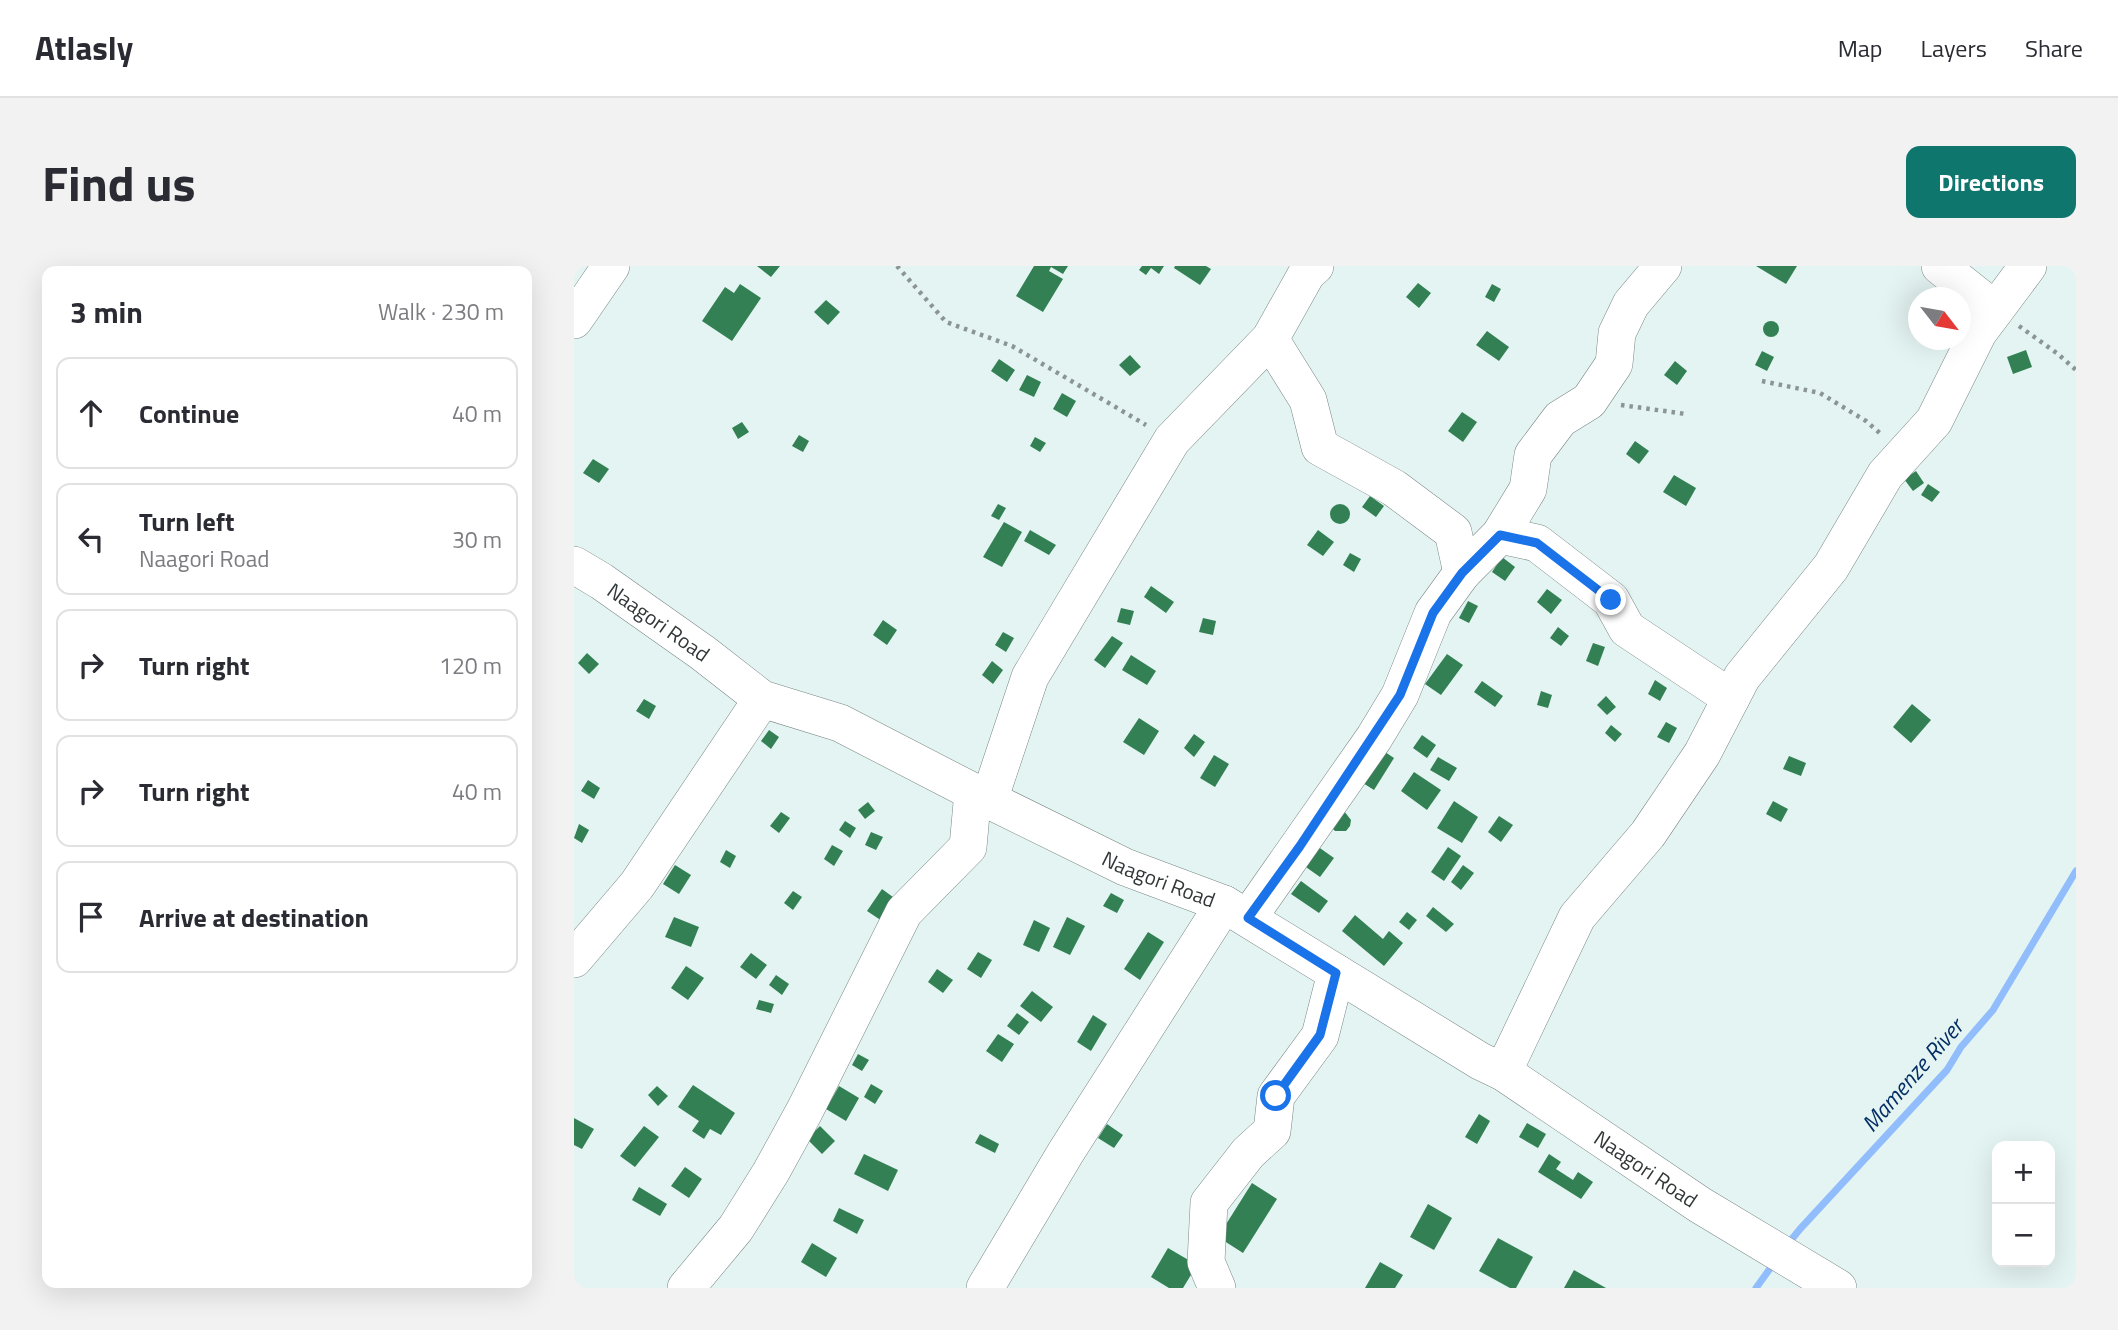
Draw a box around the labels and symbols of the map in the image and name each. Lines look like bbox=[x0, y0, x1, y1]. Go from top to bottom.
north arrow bbox=[1908, 287, 1971, 350]
street label: Naagori Road bbox=[601, 574, 717, 669]
route end bbox=[1595, 584, 1626, 615]
street label: Naagori Road bbox=[1097, 842, 1220, 915]
water label: Mamenze River bbox=[1853, 1009, 1973, 1139]
route start bbox=[1260, 1080, 1291, 1111]
street label: Naagori Road bbox=[1588, 1122, 1704, 1215]

